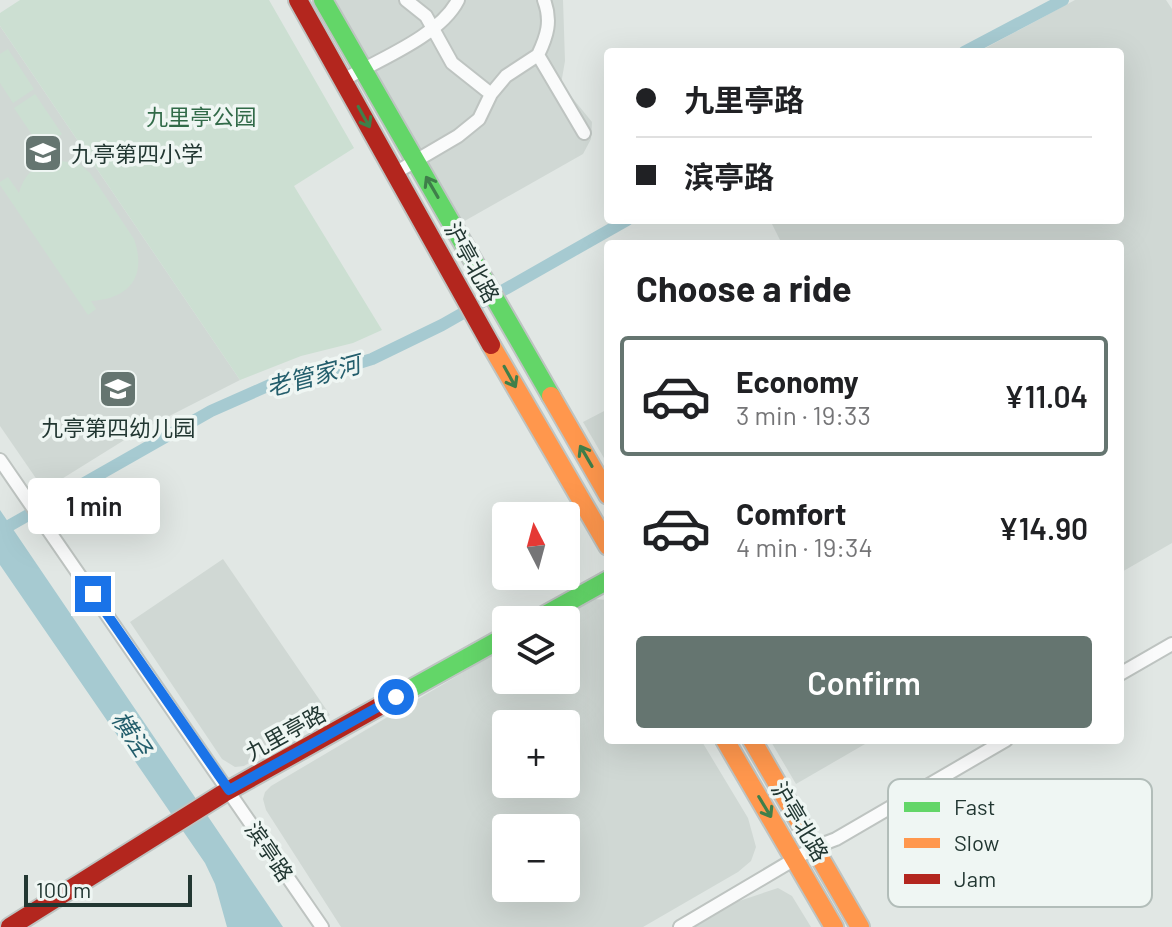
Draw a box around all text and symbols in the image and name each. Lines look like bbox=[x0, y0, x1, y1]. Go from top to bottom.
text: 九里亭路 bbox=[684, 81, 804, 117]
park label: 九里亭公园 bbox=[146, 103, 256, 129]
one-way arrow bbox=[356, 105, 372, 128]
school or university icon: 九亭第四小学 bbox=[22, 132, 64, 174]
place label: 九亭第四小学 bbox=[71, 140, 203, 166]
text: 滨亭路 bbox=[684, 158, 774, 194]
one-way arrow bbox=[424, 176, 439, 200]
street label: 沪亭北路 bbox=[440, 217, 506, 307]
text: Choose a ride bbox=[636, 266, 852, 309]
water label: 老管家河 bbox=[263, 348, 367, 401]
icon: car bbox=[640, 360, 712, 432]
text: Economy bbox=[736, 363, 859, 399]
one-way arrow bbox=[502, 364, 518, 388]
school or university icon: 九亭第四幼儿园 bbox=[97, 368, 139, 410]
text: ¥11.04 bbox=[1004, 378, 1088, 414]
text: 3 min · 19:33 bbox=[736, 399, 871, 430]
place label: 九亭第四幼儿园 bbox=[41, 414, 195, 440]
one-way arrow bbox=[578, 445, 594, 468]
callout: 1 min bbox=[27, 478, 159, 534]
text: 1 min bbox=[66, 490, 122, 521]
icon: car bbox=[640, 492, 712, 564]
text: Comfort bbox=[736, 495, 846, 531]
north arrow bbox=[492, 502, 580, 590]
map controls bbox=[492, 502, 580, 902]
text: ¥14.90 bbox=[998, 510, 1088, 546]
text: 4 min · 19:34 bbox=[736, 531, 873, 562]
route end bbox=[75, 576, 111, 612]
button: layers bbox=[492, 606, 580, 694]
button: Confirm bbox=[636, 636, 1092, 728]
route start bbox=[378, 679, 414, 715]
street label: 九里亭路 bbox=[240, 699, 330, 765]
water label: 横泾 bbox=[107, 705, 159, 763]
button: + bbox=[492, 710, 580, 798]
street label: 沪亭北路 bbox=[767, 777, 835, 865]
legend bbox=[888, 779, 1152, 907]
text: Fast bbox=[954, 793, 996, 819]
one-way arrow bbox=[757, 795, 773, 818]
button: − bbox=[492, 814, 580, 902]
street label: 滨亭路 bbox=[241, 816, 299, 886]
text: Slow bbox=[954, 829, 999, 855]
text: Jam bbox=[954, 865, 996, 891]
scale bar bbox=[24, 871, 192, 907]
text: 100 m bbox=[36, 876, 91, 902]

